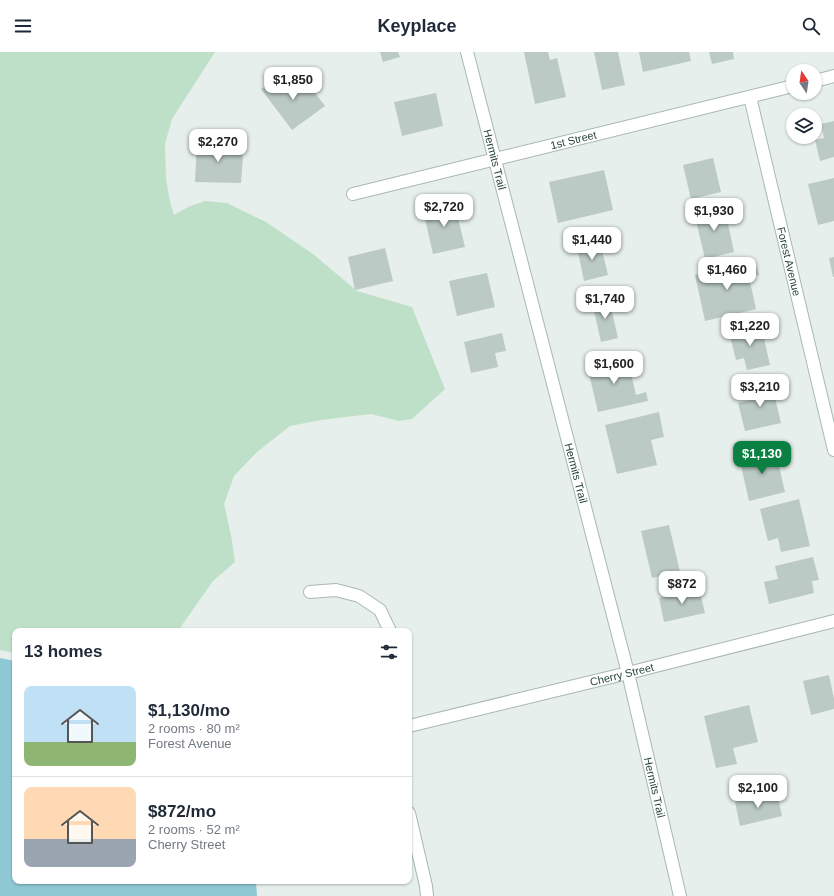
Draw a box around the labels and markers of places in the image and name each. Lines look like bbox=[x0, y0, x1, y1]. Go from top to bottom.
pin: $1,850 bbox=[260, 67, 326, 101]
pin: $2,270 bbox=[185, 129, 251, 163]
pin: $2,720 bbox=[411, 194, 477, 228]
pin: $1,930 bbox=[681, 198, 747, 232]
pin: $1,440 bbox=[559, 227, 625, 261]
pin: $1,460 bbox=[694, 257, 760, 291]
pin: $1,740 bbox=[572, 286, 638, 320]
pin: $1,220 bbox=[717, 313, 783, 347]
pin: $1,600 bbox=[581, 351, 647, 385]
pin: $3,210 bbox=[727, 374, 793, 408]
pin: $1,130 bbox=[729, 441, 795, 475]
pin: $872 bbox=[658, 571, 706, 605]
pin: $2,100 bbox=[725, 775, 791, 809]

